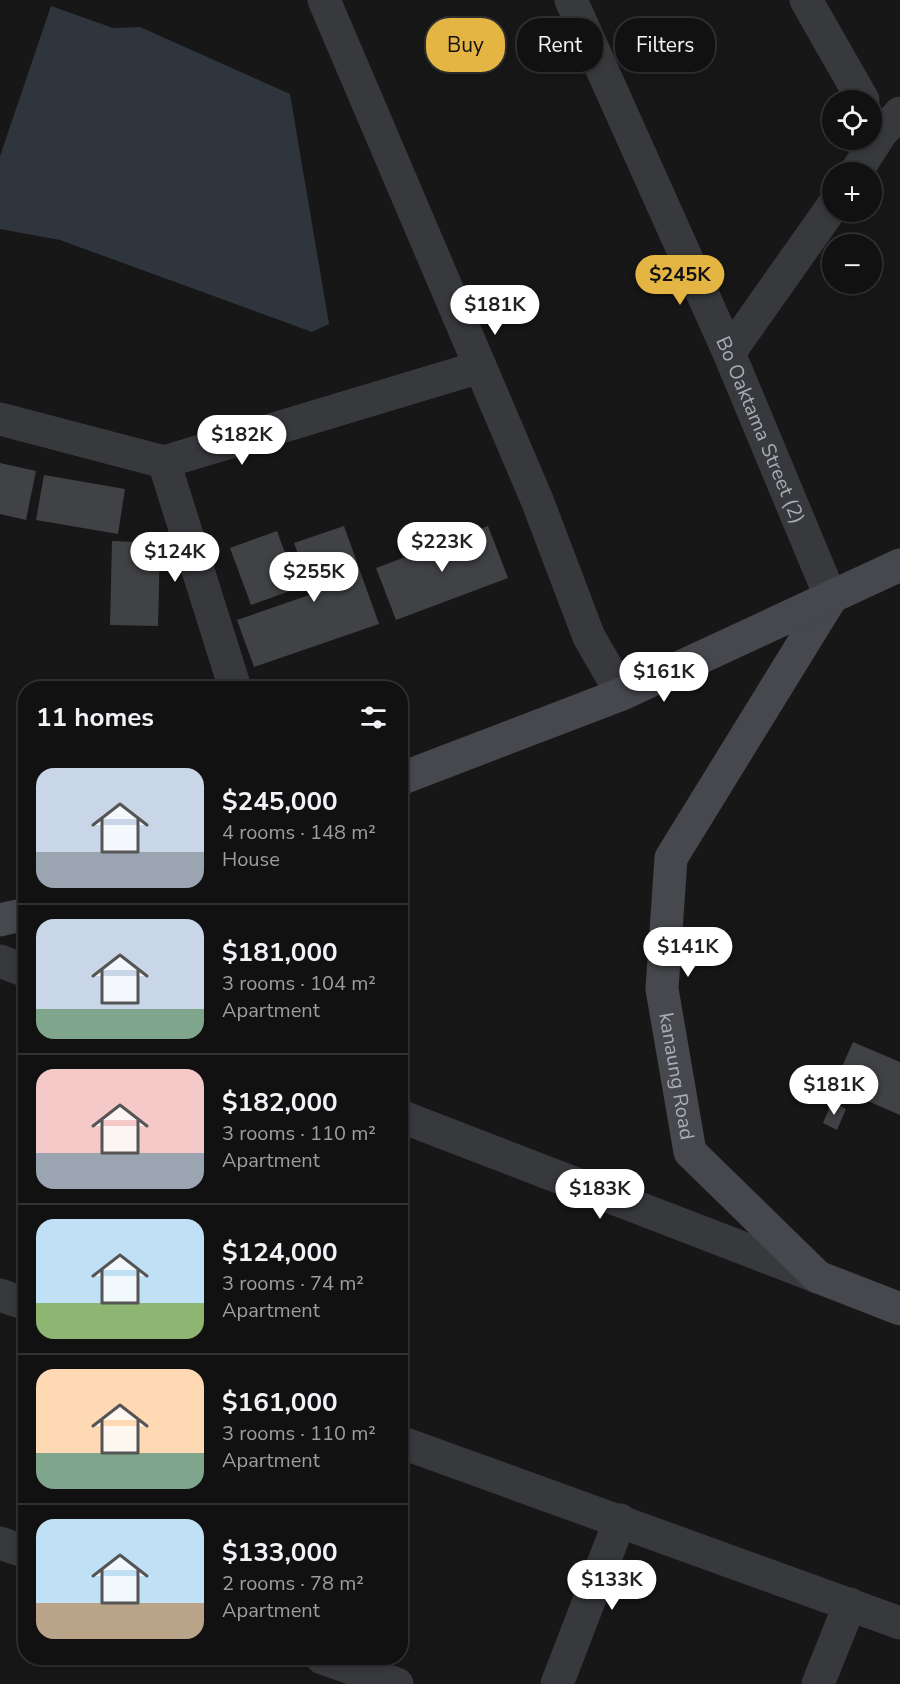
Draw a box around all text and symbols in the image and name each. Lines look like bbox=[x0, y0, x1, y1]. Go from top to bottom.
chip: Buy bbox=[426, 18, 505, 72]
chip: Rent bbox=[517, 18, 603, 72]
chip: Filters bbox=[615, 18, 715, 72]
map controls bbox=[822, 90, 882, 294]
button: locate bbox=[822, 90, 882, 150]
button: + bbox=[822, 162, 882, 222]
button: − bbox=[822, 234, 882, 294]
pin: $245K bbox=[638, 255, 722, 306]
text: $245K bbox=[649, 261, 711, 288]
pin: $181K bbox=[453, 285, 537, 336]
text: $181K bbox=[464, 291, 526, 318]
street label: Bo Oaktama Street (2) bbox=[710, 332, 812, 528]
pin: $182K bbox=[200, 415, 284, 466]
text: $182K bbox=[211, 421, 273, 448]
pin: $223K bbox=[400, 522, 484, 573]
text: $223K bbox=[411, 528, 473, 555]
pin: $124K bbox=[133, 532, 217, 583]
text: $124K bbox=[144, 538, 206, 565]
pin: $255K bbox=[272, 552, 356, 603]
text: $255K bbox=[283, 558, 345, 585]
pin: $161K bbox=[622, 652, 706, 703]
text: $161K bbox=[633, 658, 695, 685]
text: 11 homes bbox=[36, 700, 154, 735]
icon: filters bbox=[357, 701, 390, 734]
text: $245,000 bbox=[222, 784, 338, 819]
icon: home bbox=[84, 792, 156, 864]
text: 4 rooms · 148 m² bbox=[222, 819, 376, 846]
text: House bbox=[222, 846, 280, 873]
pin: $141K bbox=[646, 927, 730, 978]
text: $141K bbox=[657, 933, 719, 960]
text: $181,000 bbox=[222, 935, 338, 970]
icon: home bbox=[84, 943, 156, 1015]
text: 3 rooms · 104 m² bbox=[222, 970, 376, 997]
text: Apartment bbox=[222, 997, 320, 1024]
street label: kanaung Road bbox=[653, 1010, 701, 1142]
pin: $181K bbox=[792, 1065, 876, 1116]
text: $181K bbox=[803, 1071, 865, 1098]
text: $182,000 bbox=[222, 1085, 338, 1120]
icon: home bbox=[84, 1093, 156, 1165]
text: 3 rooms · 110 m² bbox=[222, 1120, 376, 1147]
text: Apartment bbox=[222, 1147, 320, 1174]
pin: $183K bbox=[558, 1169, 642, 1220]
text: $183K bbox=[569, 1175, 631, 1202]
text: $124,000 bbox=[222, 1235, 338, 1270]
icon: home bbox=[84, 1243, 156, 1315]
text: 3 rooms · 74 m² bbox=[222, 1270, 364, 1297]
text: Apartment bbox=[222, 1297, 320, 1324]
text: $161,000 bbox=[222, 1385, 338, 1420]
icon: home bbox=[84, 1393, 156, 1465]
text: 3 rooms · 110 m² bbox=[222, 1420, 376, 1447]
text: Apartment bbox=[222, 1447, 320, 1474]
text: $133,000 bbox=[222, 1535, 338, 1570]
icon: home bbox=[84, 1543, 156, 1615]
pin: $133K bbox=[570, 1560, 654, 1611]
text: $133K bbox=[581, 1566, 643, 1593]
text: 2 rooms · 78 m² bbox=[222, 1570, 364, 1597]
text: Apartment bbox=[222, 1597, 320, 1624]

